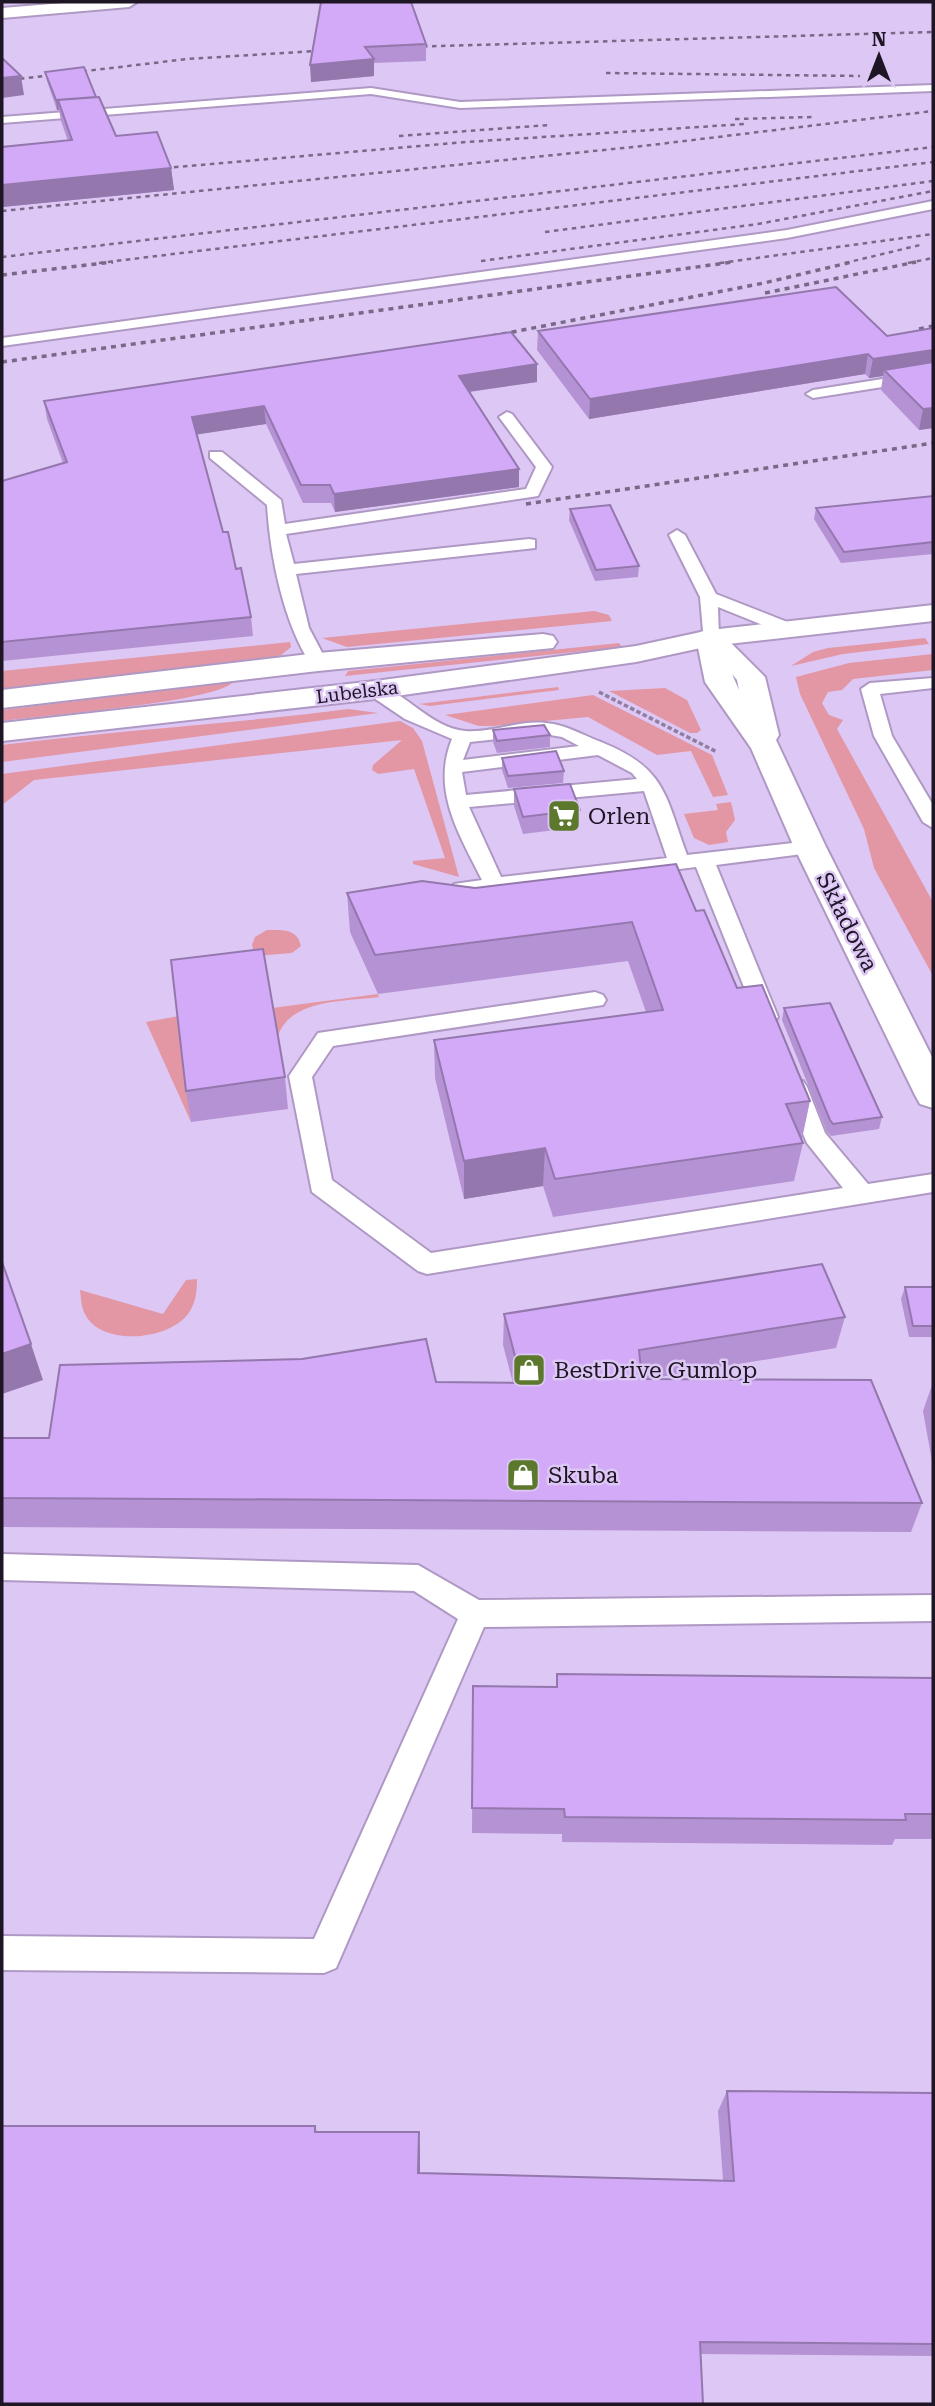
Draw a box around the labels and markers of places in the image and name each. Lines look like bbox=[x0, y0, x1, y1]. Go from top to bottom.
supermarket icon: Orlen bbox=[545, 797, 583, 835]
place label: Orlen bbox=[588, 803, 650, 830]
shop icon: BestDrive Gumlop bbox=[510, 1351, 548, 1389]
place label: BestDrive Gumlop bbox=[554, 1357, 757, 1384]
shop icon: Skuba bbox=[504, 1456, 542, 1494]
place label: Skuba bbox=[548, 1462, 619, 1489]

